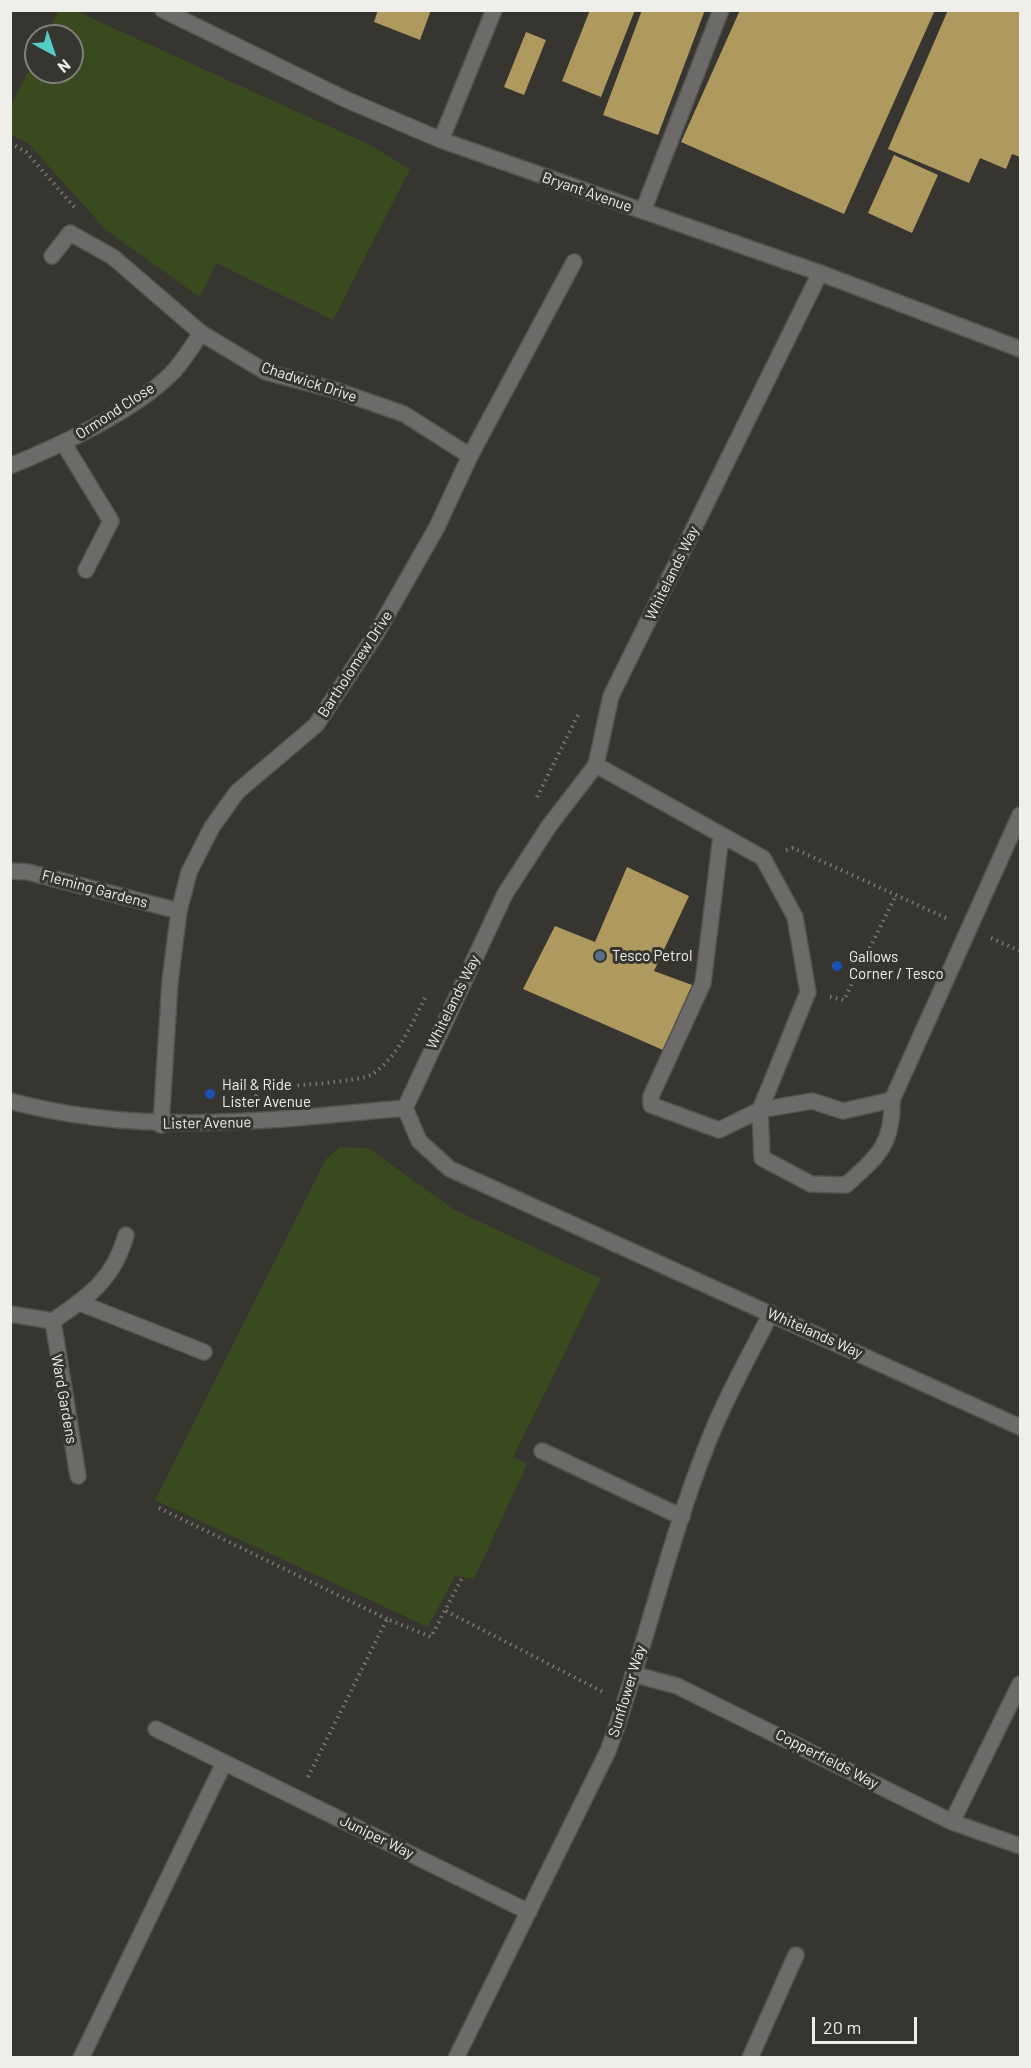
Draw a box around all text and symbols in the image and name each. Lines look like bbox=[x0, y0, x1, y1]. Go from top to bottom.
north arrow bbox=[24, 24, 84, 84]
text: N bbox=[54, 56, 75, 77]
street label: Bryant Avenue bbox=[540, 168, 634, 216]
street label: Chadwick Drive bbox=[259, 358, 359, 406]
street label: Ormond Close bbox=[72, 379, 158, 443]
street label: Whitelands Way bbox=[641, 523, 703, 623]
street label: Bartholomew Drive bbox=[314, 607, 396, 721]
street label: Fleming Gardens bbox=[40, 866, 150, 912]
place label: Tesco Petrol bbox=[612, 947, 692, 965]
place label: Gallows Corner / Tesco bbox=[849, 948, 944, 983]
marker: Tesco Petrol bbox=[593, 949, 607, 963]
street label: Whitelands Way bbox=[422, 952, 484, 1052]
marker: Gallows Corner / Tesco bbox=[830, 959, 844, 973]
place label: Hail & Ride Lister Avenue bbox=[222, 1076, 311, 1111]
marker: Hail & Ride Lister Avenue bbox=[203, 1087, 217, 1101]
street label: Lister Avenue bbox=[162, 1113, 252, 1133]
street label: Whitelands Way bbox=[764, 1304, 866, 1362]
street label: Ward Gardens bbox=[47, 1353, 81, 1445]
street label: Sunflower Way bbox=[604, 1643, 650, 1739]
street label: Copperfields Way bbox=[773, 1725, 881, 1793]
street label: Juniper Way bbox=[337, 1811, 417, 1863]
scale bar bbox=[815, 2005, 920, 2043]
text: 20 m bbox=[823, 2016, 861, 2038]

